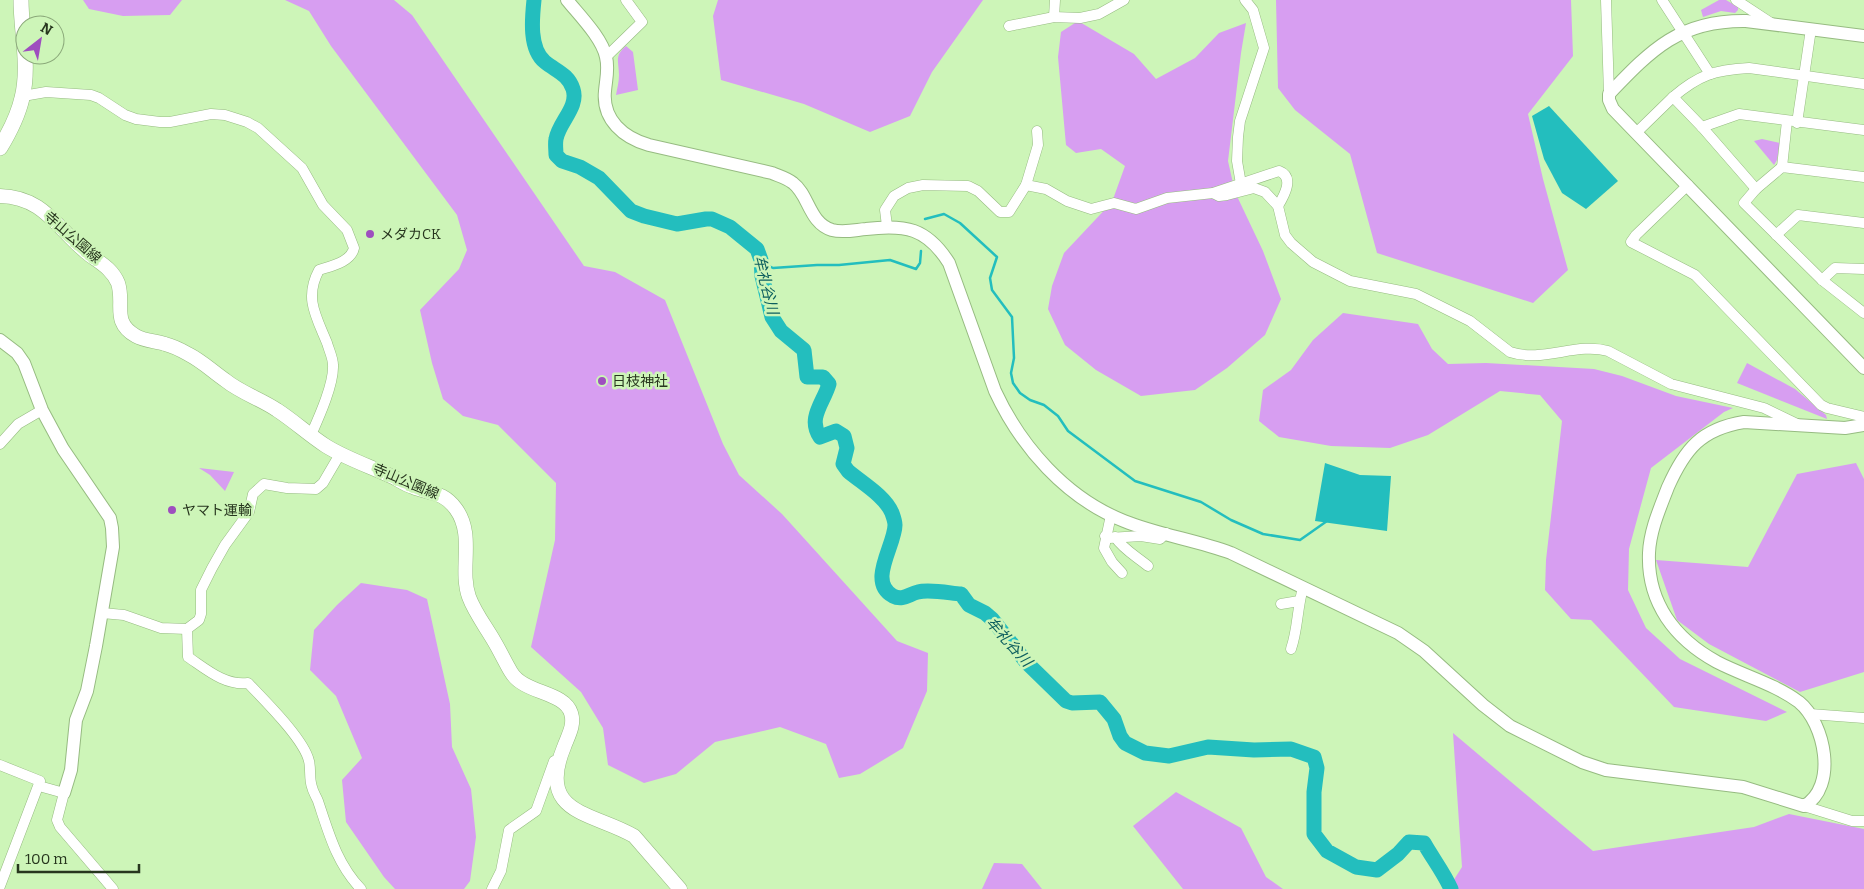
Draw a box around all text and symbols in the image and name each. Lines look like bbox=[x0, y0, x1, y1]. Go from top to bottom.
north arrow bbox=[15, 15, 65, 65]
text: N bbox=[37, 19, 56, 39]
street label: 寺山公園線 bbox=[41, 208, 105, 267]
place label: メダカCK bbox=[380, 226, 441, 243]
marker: メダカCK bbox=[364, 228, 376, 240]
water label: 牟礼谷川 bbox=[750, 254, 782, 318]
place label: 日枝神社 bbox=[612, 373, 668, 390]
marker: 日枝神社 bbox=[596, 375, 608, 387]
street label: 寺山公園線 bbox=[370, 460, 441, 503]
place label: ヤマト運輸 bbox=[182, 502, 252, 519]
marker: ヤマト運輸 bbox=[166, 504, 178, 516]
water label: 牟礼谷川 bbox=[982, 614, 1037, 672]
scale bar bbox=[18, 842, 139, 874]
text: 100 m bbox=[25, 850, 68, 868]

